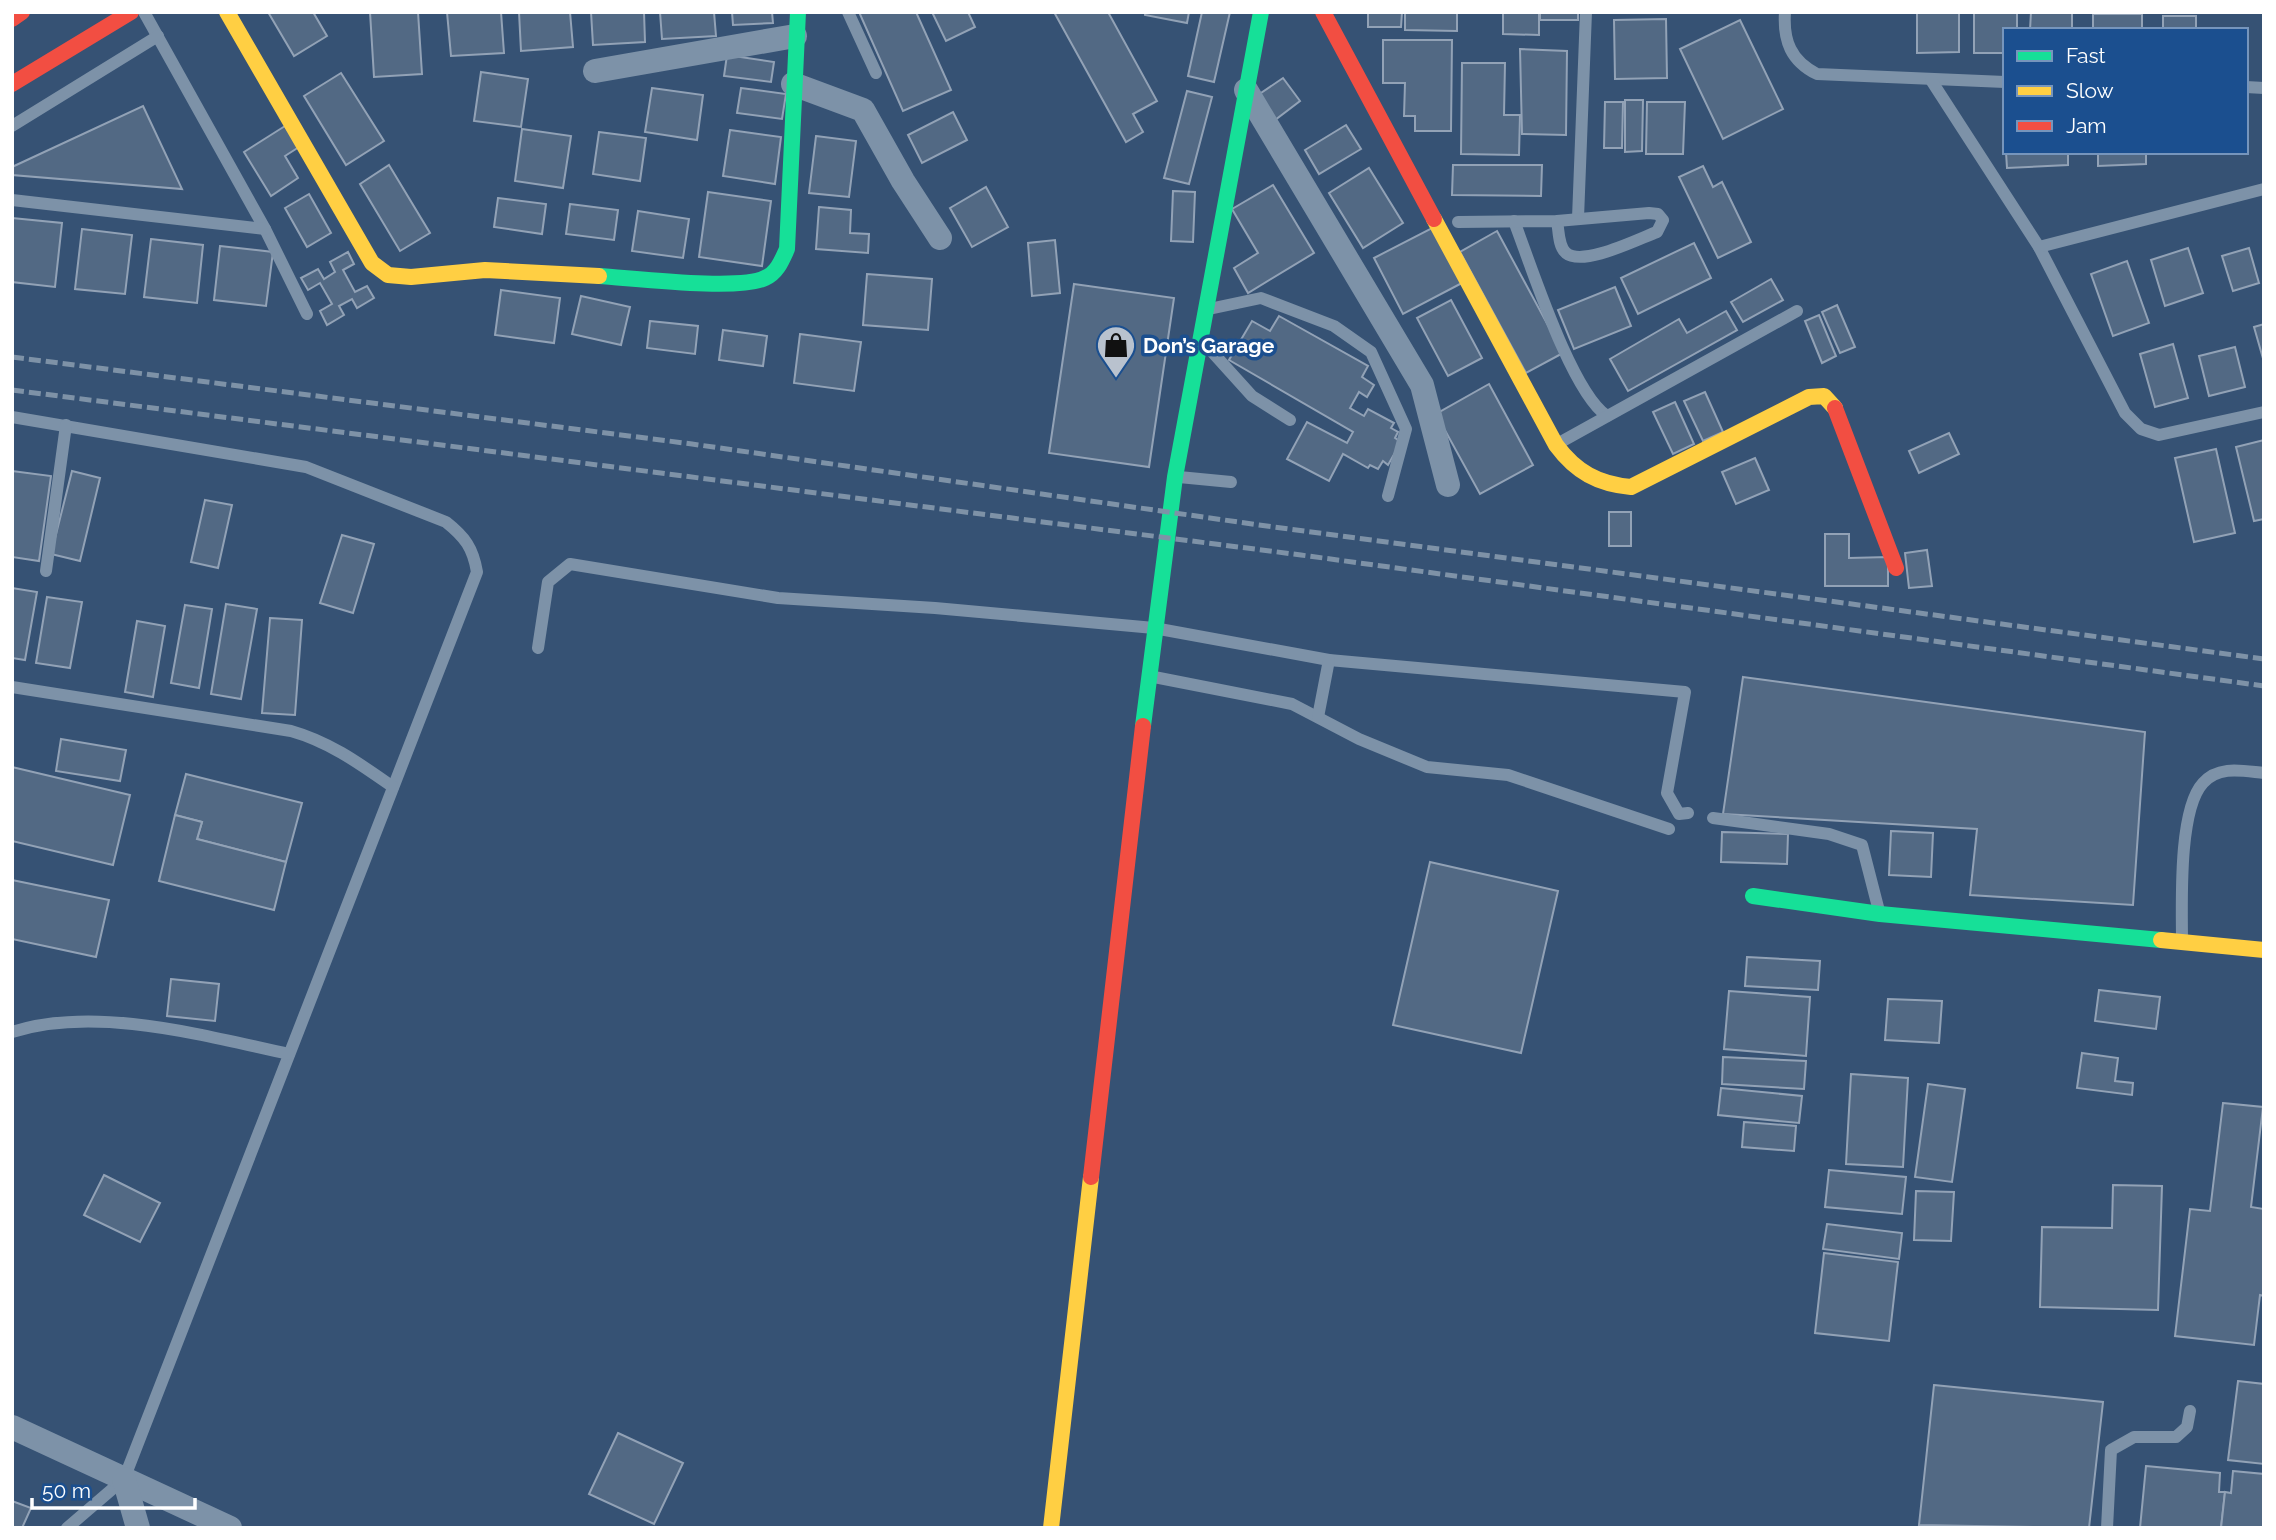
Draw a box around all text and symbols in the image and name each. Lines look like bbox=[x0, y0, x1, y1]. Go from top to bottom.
legend bbox=[2003, 28, 2248, 154]
text: Fast bbox=[2066, 43, 2106, 68]
text: Slow bbox=[2066, 78, 2114, 103]
text: Jam bbox=[2066, 113, 2107, 138]
shop icon: Don’s Garage bbox=[1095, 324, 1137, 379]
place label: Don’s Garage bbox=[1143, 333, 1275, 358]
scale bar bbox=[32, 1466, 194, 1510]
text: 50 m bbox=[42, 1478, 91, 1503]

